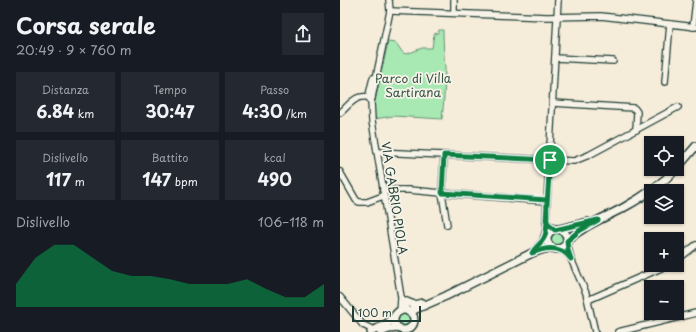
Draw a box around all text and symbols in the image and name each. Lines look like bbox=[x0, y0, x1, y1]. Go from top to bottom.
text: Corsa serale bbox=[16, 8, 156, 41]
button: share bbox=[282, 13, 324, 55]
text: 20:49 · 9 × 760 m bbox=[16, 40, 132, 59]
park label: Parco di Villa Sartirana bbox=[375, 69, 452, 101]
text: Distanza bbox=[42, 81, 89, 98]
text: Tempo bbox=[153, 81, 187, 98]
text: Passo bbox=[260, 81, 289, 98]
text: 6.84 bbox=[36, 98, 74, 124]
text: 30:47 bbox=[145, 98, 195, 124]
text: 4:30 bbox=[242, 98, 282, 124]
text: km bbox=[74, 105, 94, 122]
text: /km bbox=[282, 105, 307, 122]
map controls bbox=[644, 136, 684, 320]
button: locate bbox=[644, 136, 684, 176]
street label: VIA GABRIO PIOLA bbox=[377, 140, 413, 256]
pin bbox=[533, 143, 567, 177]
text: Dislivello bbox=[43, 149, 88, 166]
text: Battito bbox=[152, 149, 188, 166]
text: kcal bbox=[264, 149, 286, 166]
icon: arrive bbox=[539, 149, 561, 171]
text: 117 bbox=[46, 166, 71, 192]
text: 147 bbox=[142, 166, 171, 192]
text: 490 bbox=[258, 166, 292, 192]
text: m bbox=[71, 173, 85, 190]
text: bpm bbox=[171, 173, 198, 190]
button: layers bbox=[644, 184, 684, 224]
text: Dislivello bbox=[16, 212, 70, 231]
text: 106–118 m bbox=[258, 212, 324, 231]
button: + bbox=[644, 232, 684, 272]
button: − bbox=[644, 280, 684, 320]
scale bar bbox=[352, 304, 421, 323]
text: 100 m bbox=[358, 304, 392, 321]

